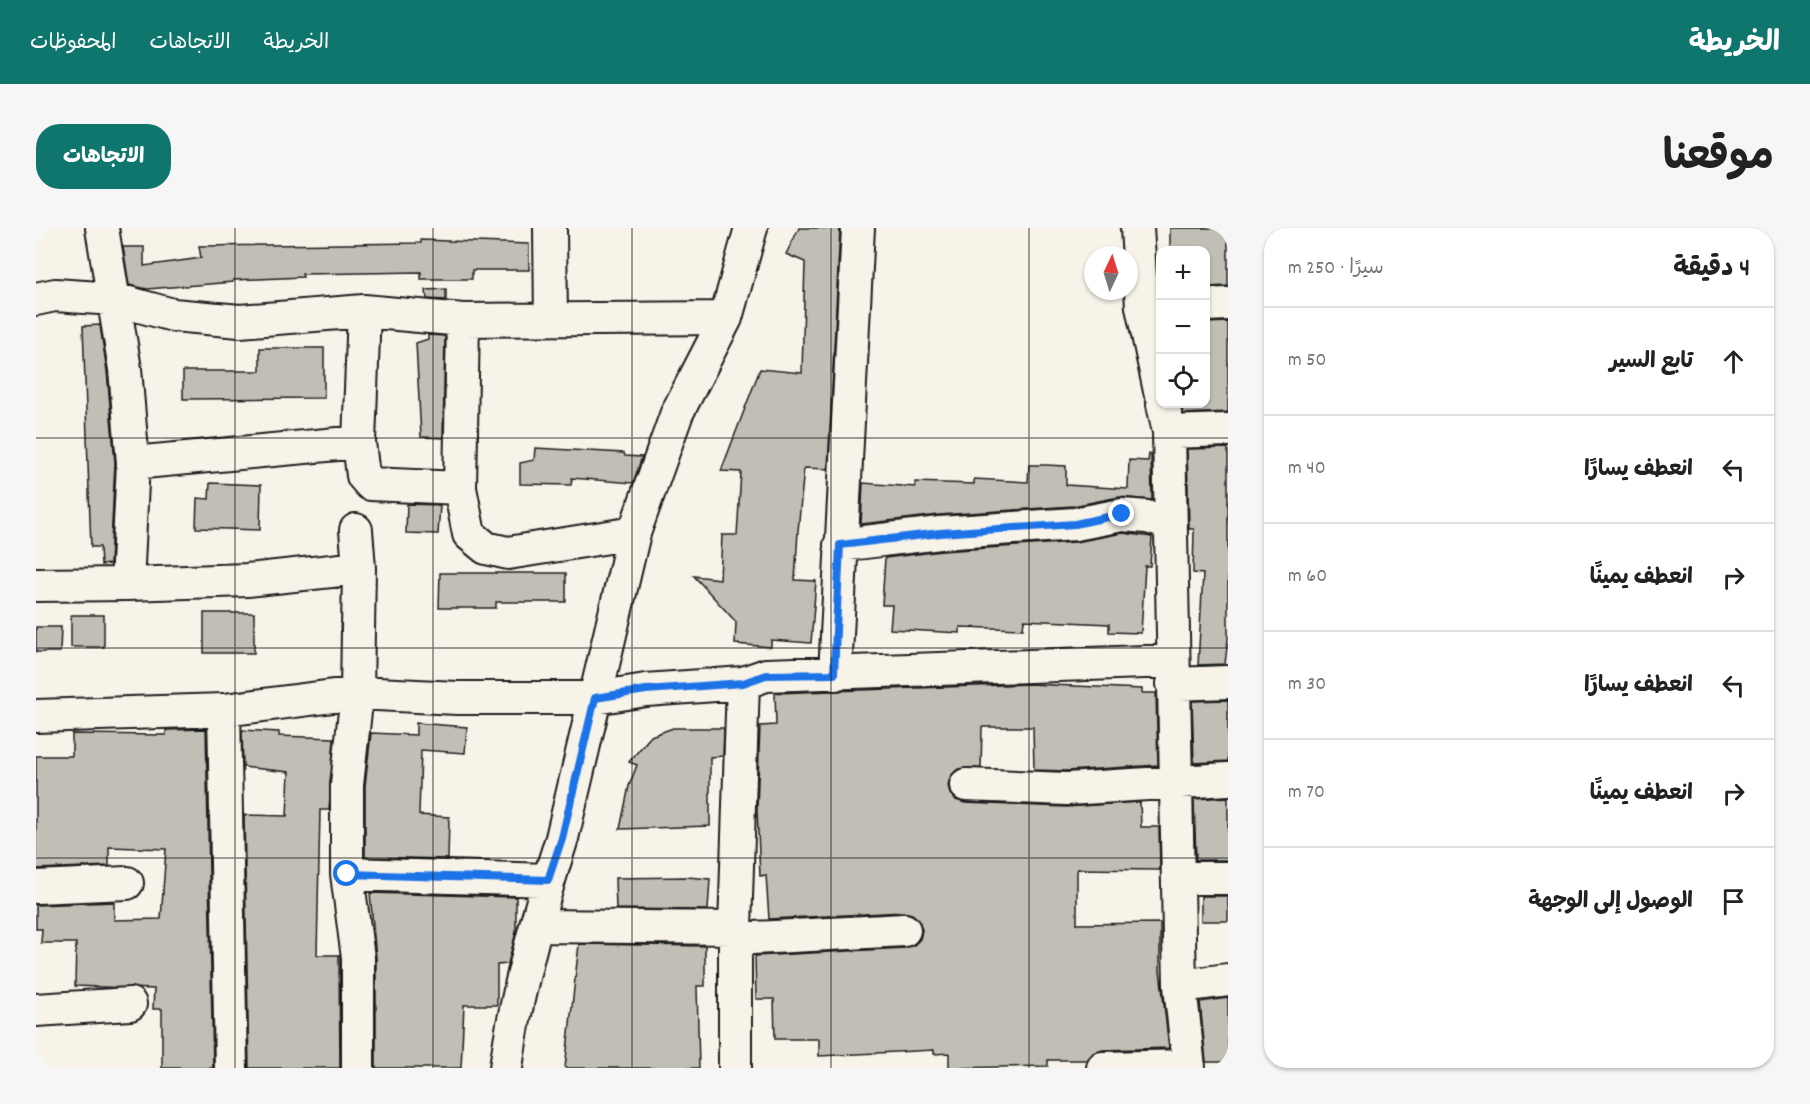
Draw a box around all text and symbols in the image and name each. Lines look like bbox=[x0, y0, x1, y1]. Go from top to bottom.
text: الخريطة bbox=[1689, 25, 1780, 65]
text: المحفوظات bbox=[30, 29, 116, 59]
text: الاتجاهات bbox=[149, 29, 231, 59]
text: الخريطة bbox=[264, 29, 329, 59]
button: الاتجاهات bbox=[36, 124, 171, 189]
text: موقعنا bbox=[1663, 130, 1774, 190]
north arrow bbox=[1084, 246, 1138, 300]
map controls bbox=[1156, 246, 1210, 408]
button: + bbox=[1156, 246, 1210, 300]
text: 4 دقيقة bbox=[1673, 251, 1750, 288]
text: سيرًا · 250 m bbox=[1288, 255, 1384, 283]
button: − bbox=[1156, 300, 1210, 354]
icon: ahead bbox=[1717, 345, 1750, 378]
text: 50 m bbox=[1288, 347, 1327, 375]
text: تابع السير bbox=[1610, 347, 1693, 378]
button: locate bbox=[1156, 354, 1210, 408]
icon: left bbox=[1717, 453, 1750, 486]
text: 40 m bbox=[1288, 455, 1326, 483]
text: انعطف يسارًا bbox=[1584, 455, 1693, 486]
route end bbox=[1108, 500, 1134, 526]
icon: right bbox=[1717, 561, 1750, 594]
text: 60 m bbox=[1288, 563, 1327, 591]
text: انعطف يمينًا bbox=[1590, 563, 1693, 594]
icon: left bbox=[1717, 669, 1750, 702]
text: 30 m bbox=[1288, 671, 1326, 699]
text: انعطف يسارًا bbox=[1584, 671, 1693, 702]
icon: right bbox=[1717, 777, 1750, 810]
text: 70 m bbox=[1288, 779, 1325, 807]
text: انعطف يمينًا bbox=[1590, 779, 1693, 810]
route start bbox=[333, 860, 359, 886]
icon: arrive bbox=[1717, 885, 1750, 918]
text: الوصول إلى الوجهة bbox=[1528, 887, 1693, 918]

